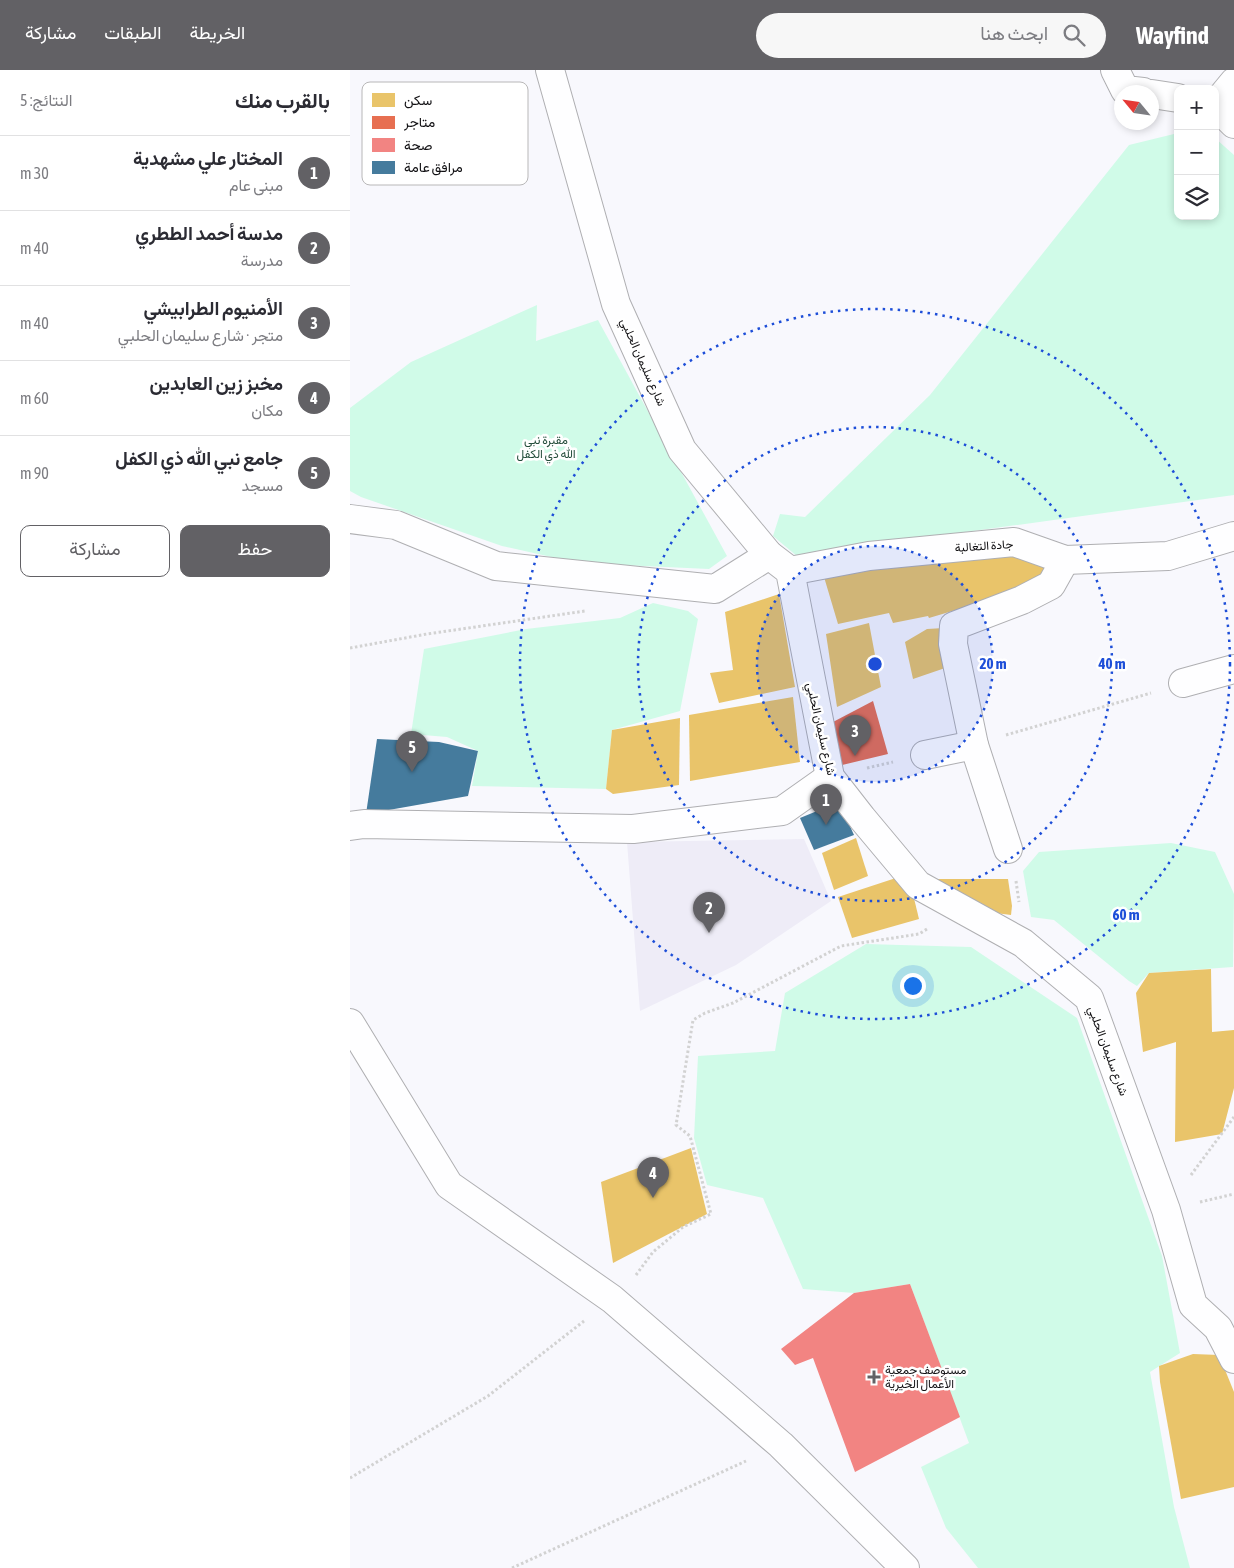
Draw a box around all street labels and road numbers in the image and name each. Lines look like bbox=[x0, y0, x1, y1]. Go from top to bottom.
street label: شارع سليمان الحلبي bbox=[615, 316, 669, 409]
street label: جادة التغالبة bbox=[954, 537, 1014, 555]
street label: شارع سليمان الحلبي bbox=[801, 681, 838, 777]
street label: شارع سليمان الحلبي bbox=[1082, 1004, 1131, 1099]

